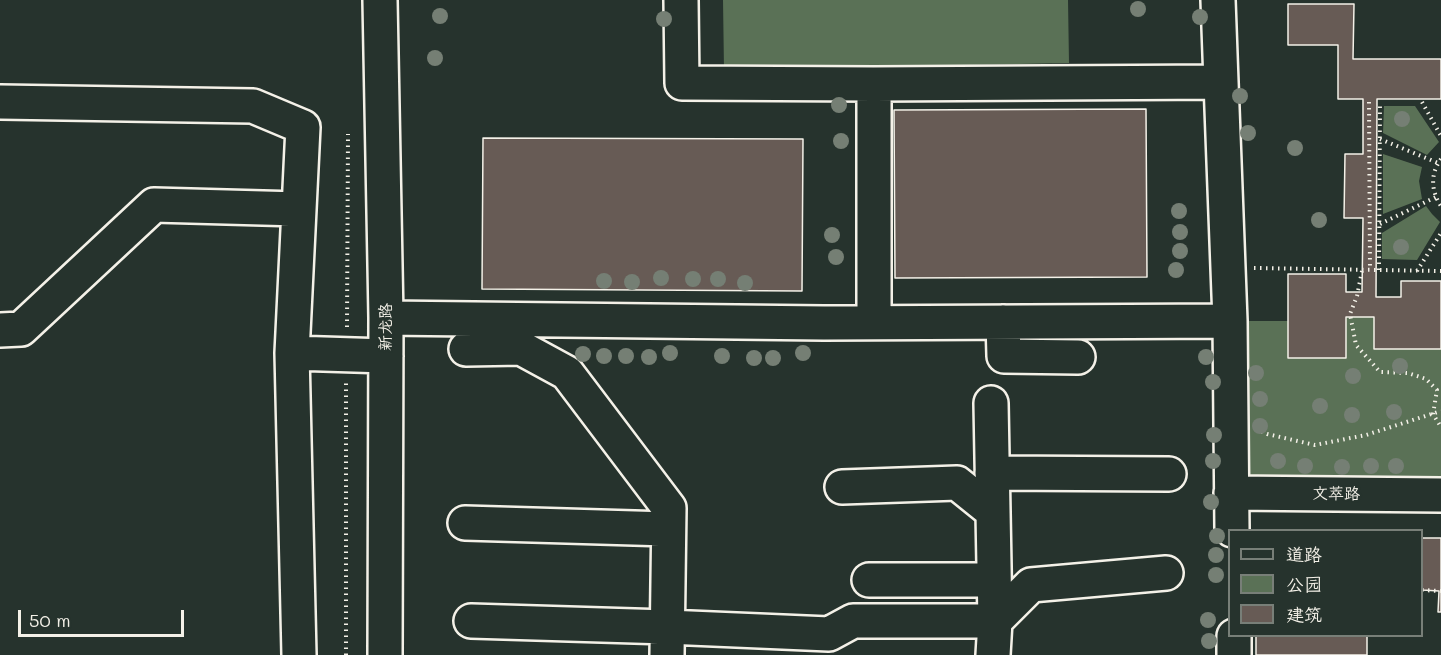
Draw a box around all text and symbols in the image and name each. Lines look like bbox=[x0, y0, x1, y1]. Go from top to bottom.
street label: 新龙路 bbox=[376, 303, 396, 351]
street label: 文萃路 bbox=[1312, 484, 1360, 504]
legend bbox=[1228, 529, 1423, 637]
text: 道路 bbox=[1286, 542, 1322, 566]
text: 公园 bbox=[1286, 572, 1322, 596]
scale bar bbox=[21, 598, 188, 636]
text: 建筑 bbox=[1286, 602, 1322, 626]
text: 50 m bbox=[29, 608, 71, 632]

